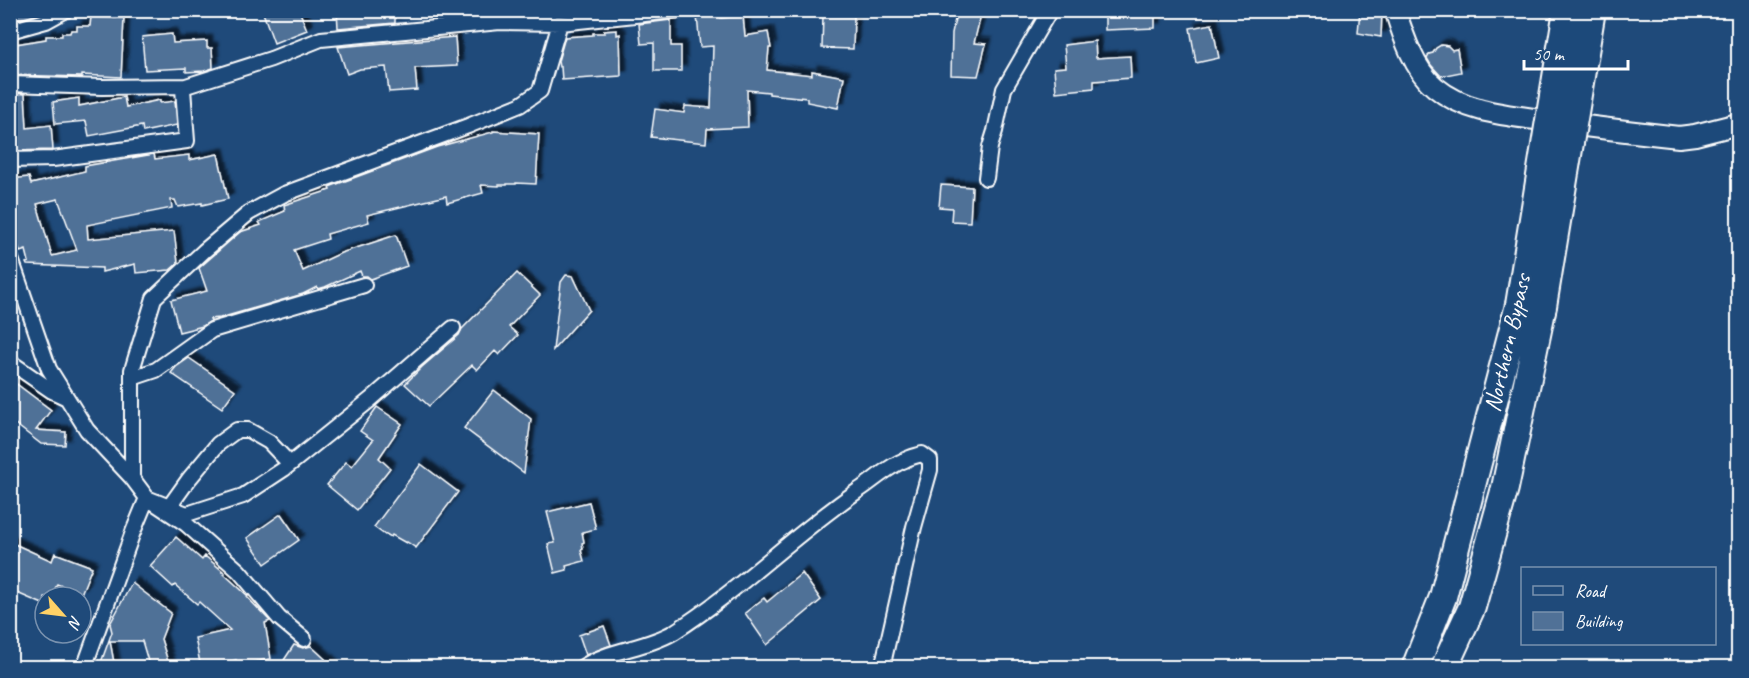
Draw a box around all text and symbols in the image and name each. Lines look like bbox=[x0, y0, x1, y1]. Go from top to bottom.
scale bar bbox=[1524, 33, 1628, 71]
text: 50 m bbox=[1533, 43, 1566, 65]
street label: Northern Bypass bbox=[1477, 270, 1538, 415]
legend bbox=[1521, 567, 1716, 645]
text: Road bbox=[1575, 580, 1608, 602]
north arrow bbox=[33, 585, 93, 645]
text: Building bbox=[1575, 610, 1624, 632]
text: N bbox=[63, 613, 87, 633]

